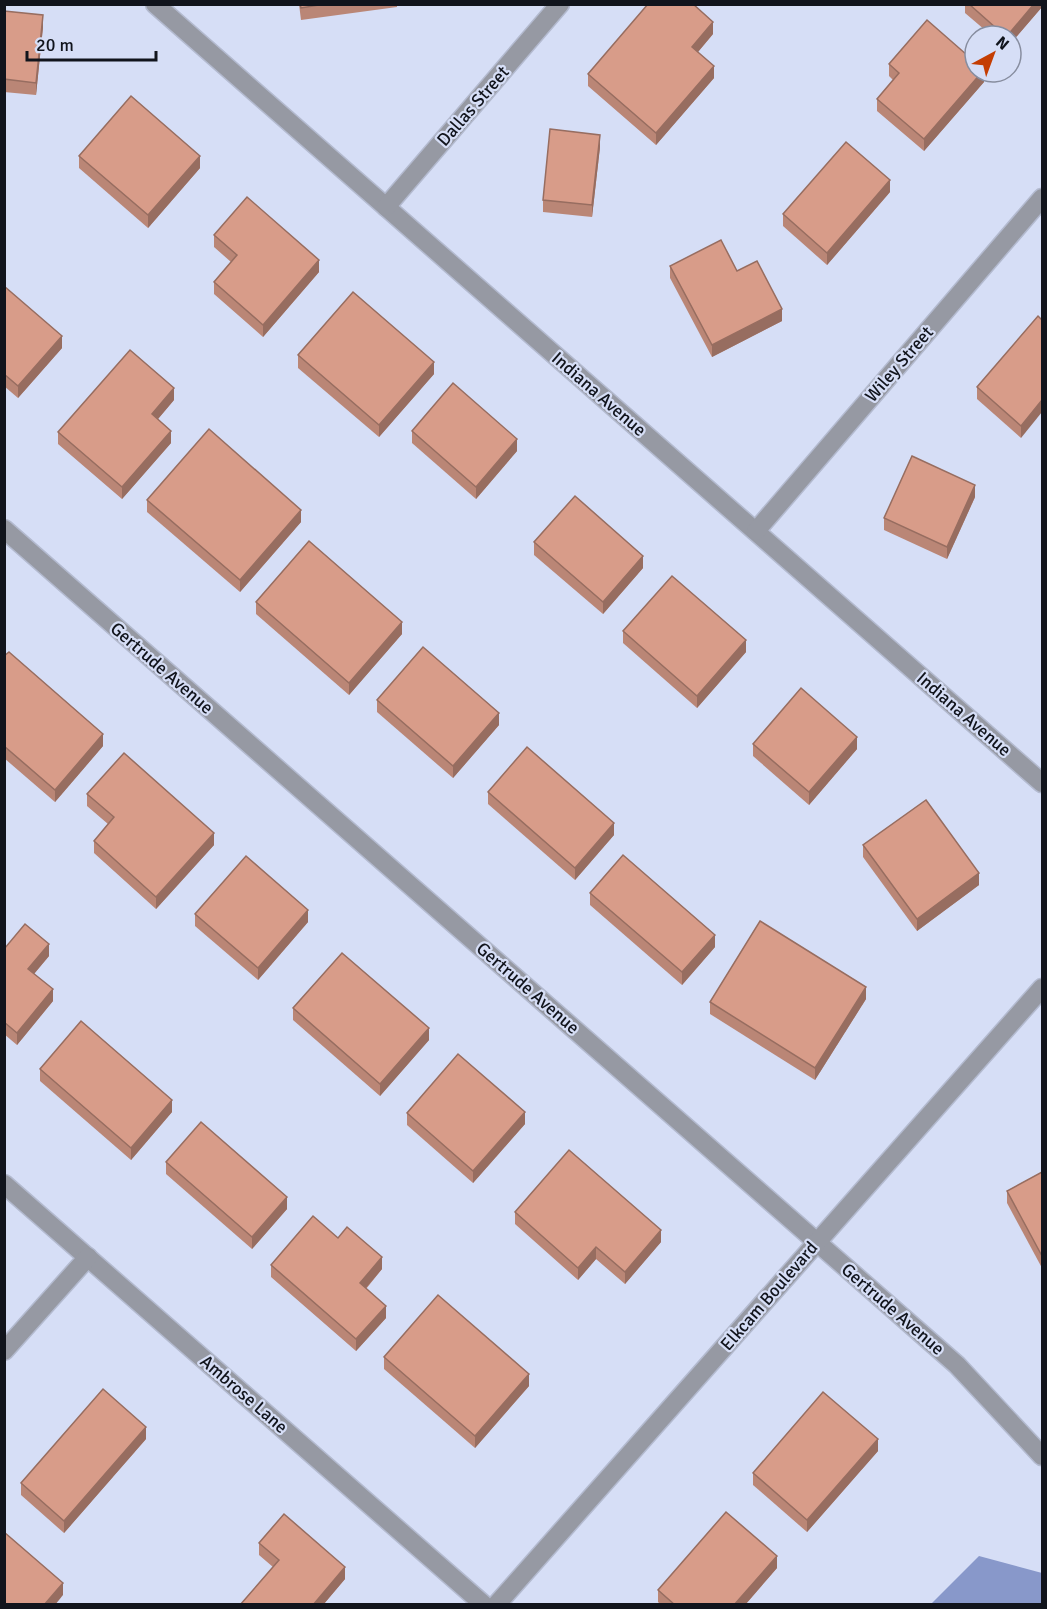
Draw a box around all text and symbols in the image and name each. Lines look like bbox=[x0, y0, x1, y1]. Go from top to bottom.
scale bar bbox=[27, 24, 156, 62]
north arrow bbox=[963, 24, 1023, 84]
text: N bbox=[991, 32, 1013, 55]
text: 20 m bbox=[36, 34, 74, 56]
street label: Dallas Street bbox=[432, 61, 514, 151]
street label: Wiley Street bbox=[860, 322, 938, 406]
street label: Indiana Avenue bbox=[547, 347, 651, 441]
street label: Gertrude Avenue bbox=[106, 617, 218, 719]
street label: Indiana Avenue bbox=[912, 667, 1016, 761]
street label: Gertrude Avenue bbox=[472, 937, 584, 1039]
street label: Elkcam Boulevard bbox=[716, 1237, 822, 1355]
street label: Gertrude Avenue bbox=[837, 1258, 949, 1360]
street label: Ambrose Lane bbox=[196, 1350, 292, 1438]

